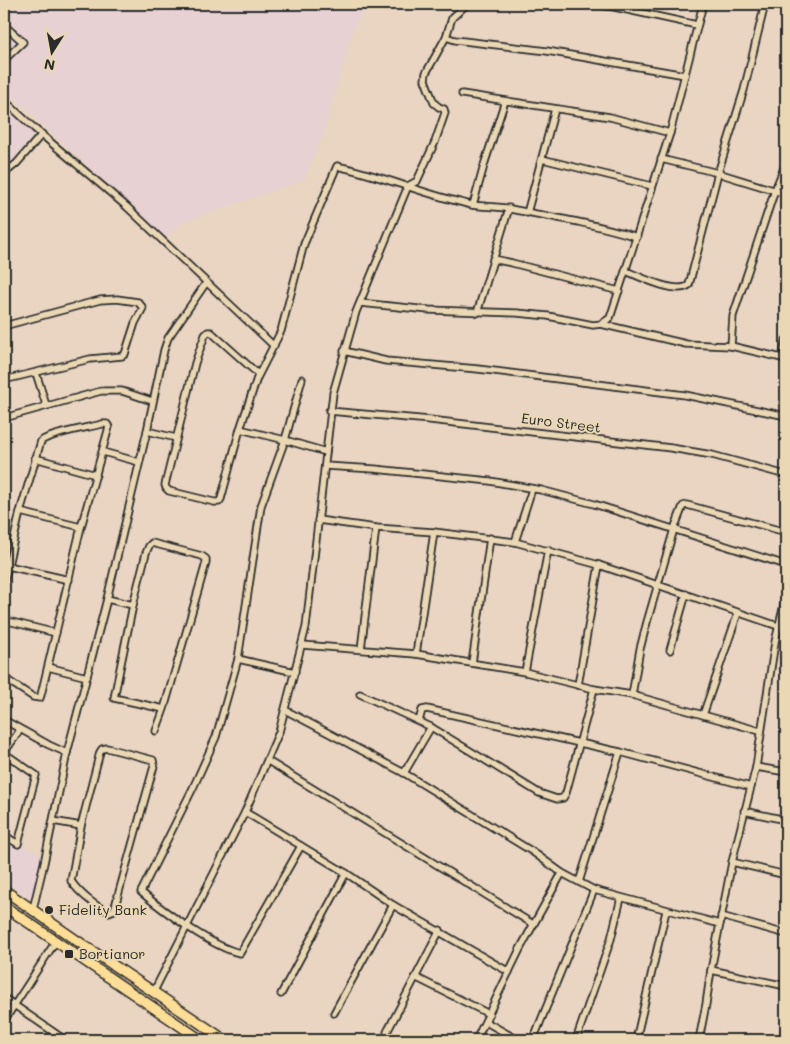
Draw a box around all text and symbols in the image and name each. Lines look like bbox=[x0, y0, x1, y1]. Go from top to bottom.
north arrow bbox=[28, 28, 78, 78]
text: N bbox=[42, 55, 56, 76]
street label: Euro Street bbox=[520, 408, 602, 437]
place label: Fidelity Bank bbox=[59, 900, 147, 919]
marker: Fidelity Bank bbox=[43, 904, 55, 916]
place label: Bortianor bbox=[79, 944, 145, 963]
marker: Bortianor bbox=[63, 948, 75, 960]

